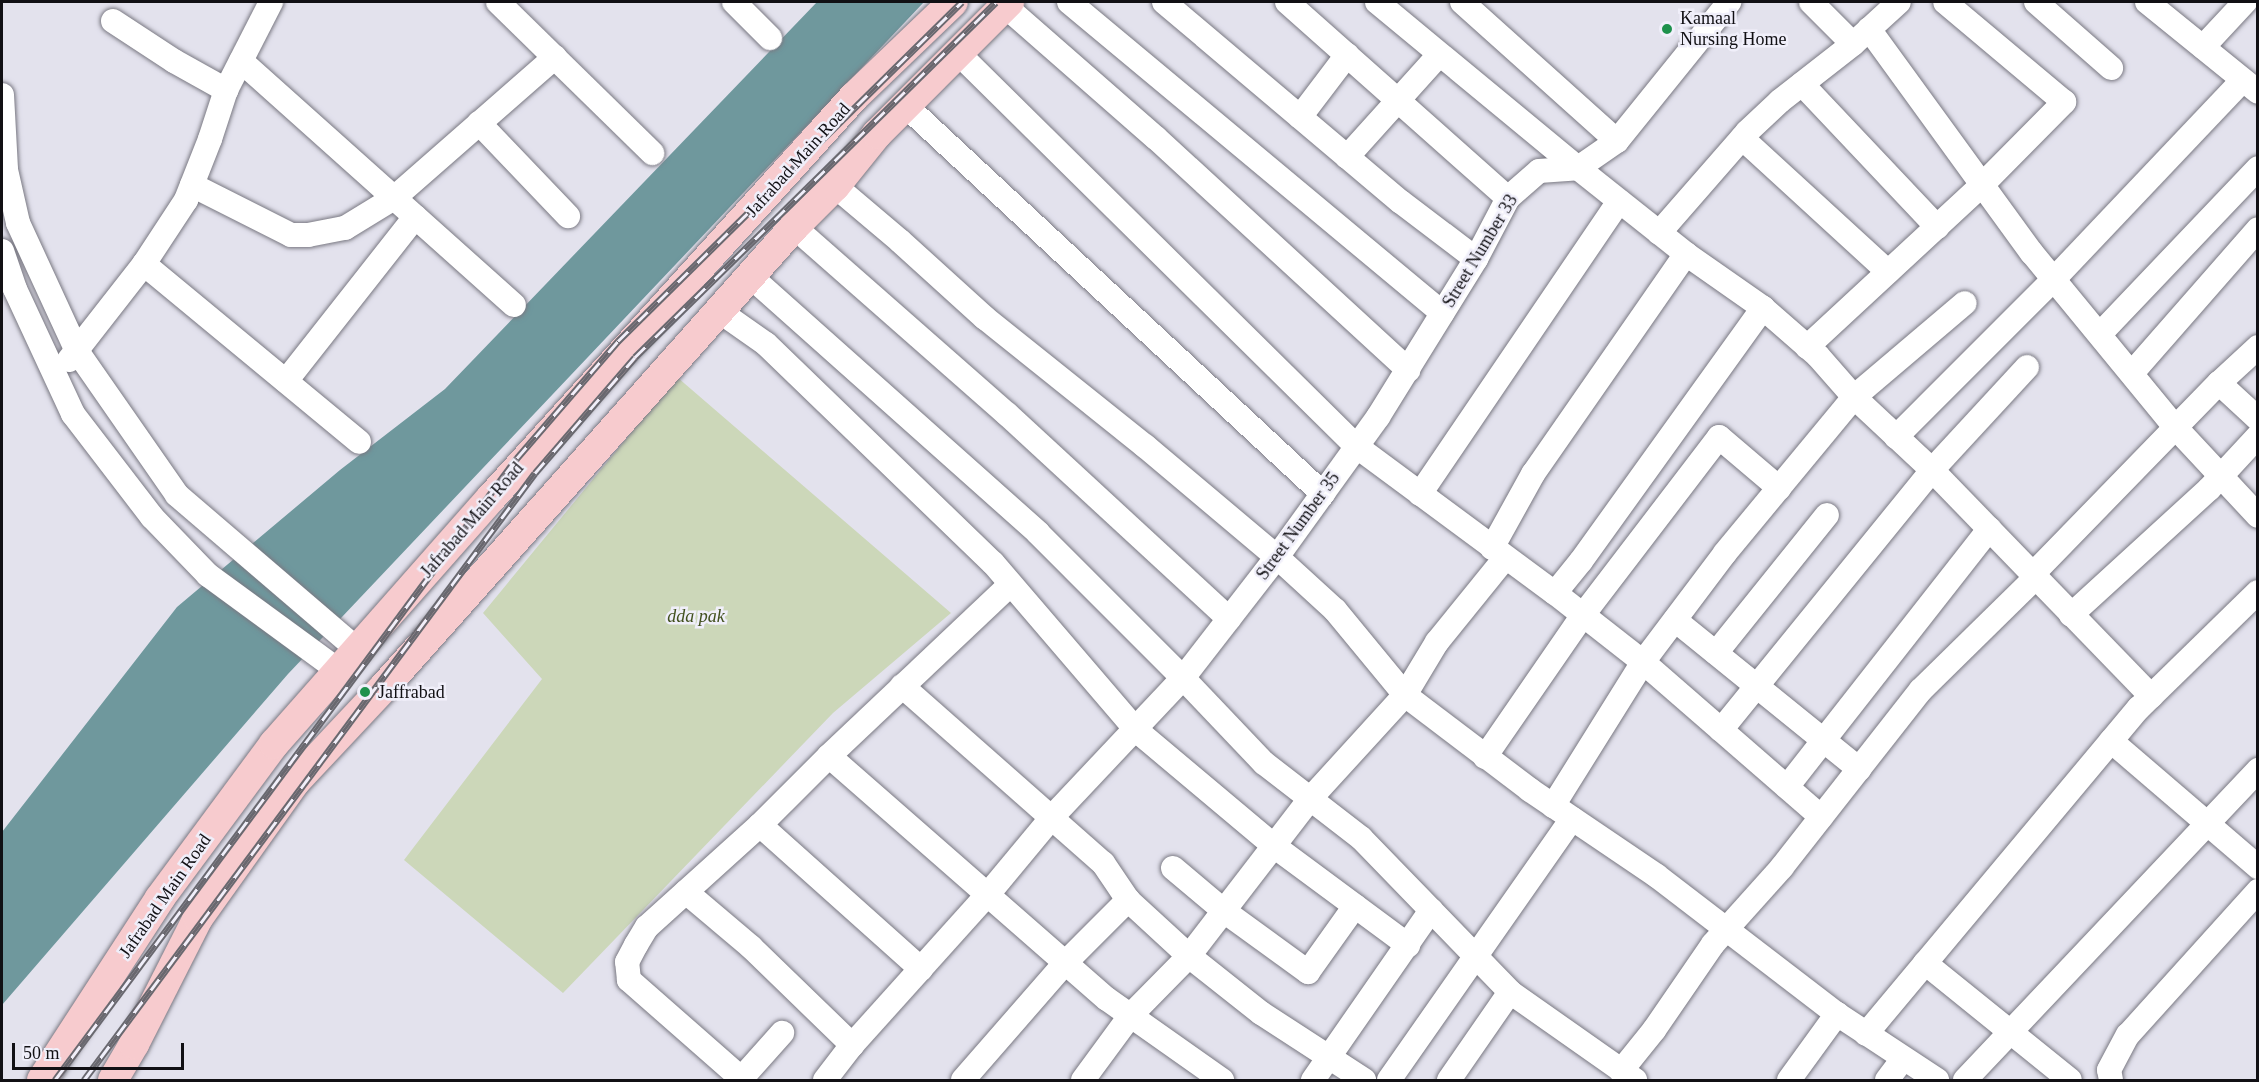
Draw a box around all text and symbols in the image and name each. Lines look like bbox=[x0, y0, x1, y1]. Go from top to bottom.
place label: Kamaal Nursing Home bbox=[1680, 8, 1786, 50]
marker: Kamaal Nursing Home bbox=[1658, 20, 1676, 38]
street label: Jafrabad Main Road bbox=[741, 99, 855, 221]
street label: Street Number 33 bbox=[1438, 191, 1522, 311]
street label: Jafrabad Main Road bbox=[416, 458, 528, 582]
street label: Street Number 35 bbox=[1252, 468, 1344, 584]
park label: dda pak bbox=[667, 605, 725, 627]
place label: Jaffrabad bbox=[378, 681, 445, 703]
marker: Jaffrabad bbox=[356, 683, 374, 701]
street label: Jafrabad Main Road bbox=[114, 830, 216, 962]
scale bar bbox=[15, 1031, 188, 1069]
text: 50 m bbox=[23, 1043, 60, 1063]

